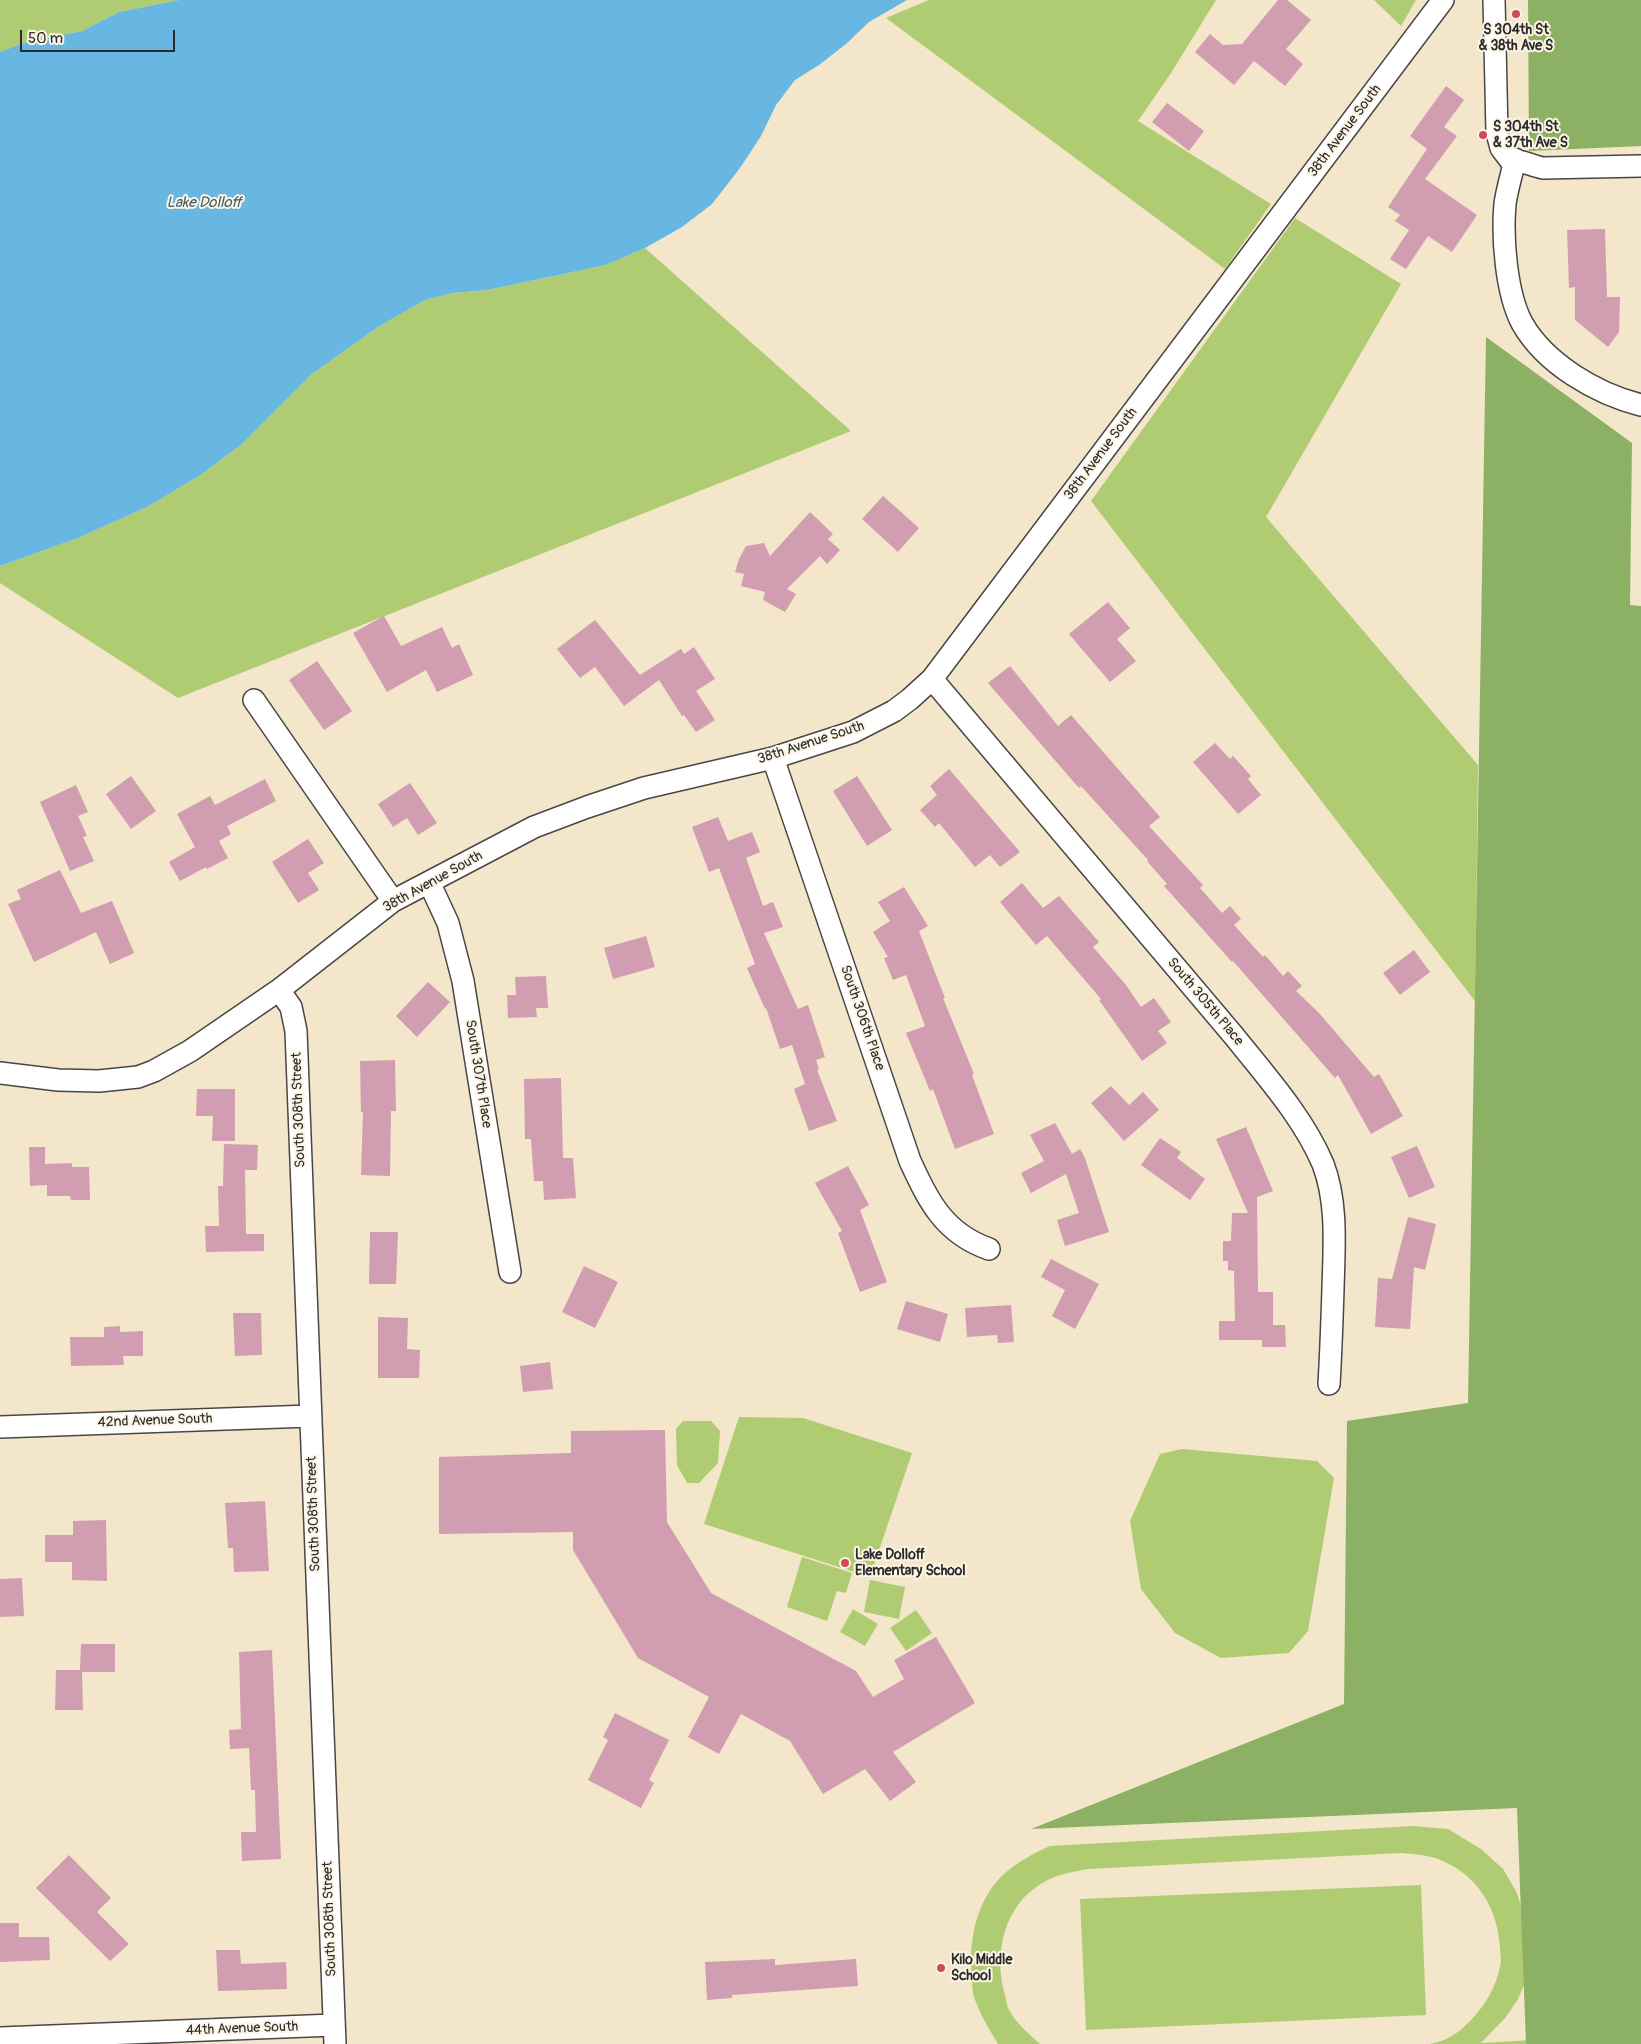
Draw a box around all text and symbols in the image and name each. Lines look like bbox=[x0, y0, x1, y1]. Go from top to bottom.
marker: S 304th St & 38th Ave S bbox=[1510, 8, 1522, 20]
scale bar bbox=[22, 20, 178, 52]
place label: S 304th St & 38th Ave S bbox=[1479, 22, 1553, 54]
text: 50 m bbox=[28, 29, 63, 48]
street label: 38th Avenue South bbox=[1305, 82, 1385, 180]
place label: S 304th St & 37th Ave S bbox=[1493, 119, 1568, 152]
marker: S 304th St & 37th Ave S bbox=[1477, 129, 1489, 141]
water label: Lake Dolloff bbox=[167, 194, 241, 212]
street label: 38th Avenue South bbox=[1061, 405, 1141, 503]
street label: 38th Avenue South bbox=[756, 718, 866, 768]
street label: 38th Avenue South bbox=[380, 848, 486, 916]
street label: South 305th Place bbox=[1163, 955, 1247, 1049]
street label: South 306th Place bbox=[836, 963, 888, 1073]
street label: South 307th Place bbox=[461, 1019, 495, 1129]
street label: South 308th Street bbox=[289, 1052, 309, 1168]
street label: 42nd Avenue South bbox=[97, 1411, 213, 1431]
street label: South 308th Street bbox=[304, 1456, 324, 1572]
place label: Lake Dolloff Elementary School bbox=[855, 1547, 966, 1580]
marker: Lake Dolloff Elementary School bbox=[839, 1557, 851, 1569]
street label: South 308th Street bbox=[320, 1861, 340, 1977]
place label: Kilo Middle School bbox=[951, 1952, 1012, 1984]
marker: Kilo Middle School bbox=[935, 1962, 947, 1974]
street label: 44th Avenue South bbox=[185, 2019, 299, 2039]

